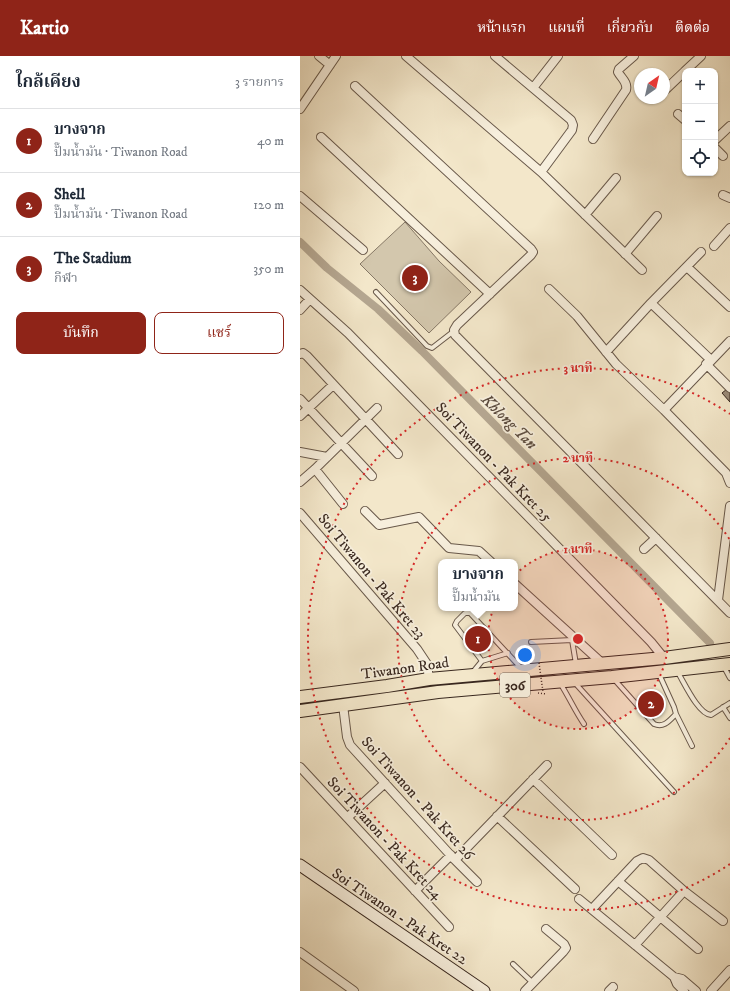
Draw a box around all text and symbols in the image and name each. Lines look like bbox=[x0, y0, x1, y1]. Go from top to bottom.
text: Kartio bbox=[20, 17, 69, 40]
text: หน้าแรก bbox=[477, 19, 526, 37]
text: แผนที่ bbox=[548, 19, 585, 37]
text: เกี่ยวกับ bbox=[607, 19, 653, 37]
text: ติดต่อ bbox=[675, 19, 710, 37]
north arrow bbox=[634, 68, 670, 104]
map controls bbox=[682, 68, 718, 176]
button: + bbox=[682, 68, 718, 104]
text: ใกล้เคียง bbox=[16, 71, 81, 93]
text: 3 รายการ bbox=[235, 74, 284, 90]
button: − bbox=[682, 104, 718, 140]
text: บางจาก bbox=[54, 120, 106, 139]
text: 1 bbox=[27, 133, 31, 149]
text: 40 m bbox=[257, 133, 284, 149]
button: locate bbox=[682, 140, 718, 176]
text: ปั๊มน้ำมัน · Tiwanon Road bbox=[54, 144, 188, 160]
text: Shell bbox=[54, 185, 85, 204]
text: 2 bbox=[26, 197, 32, 213]
text: 120 m bbox=[253, 197, 284, 213]
text: ปั๊มน้ำมัน · Tiwanon Road bbox=[54, 206, 188, 222]
text: The Stadium bbox=[54, 249, 131, 268]
text: 3 bbox=[27, 261, 31, 277]
text: 350 m bbox=[253, 261, 284, 277]
pin: 3 bbox=[402, 263, 428, 293]
text: กีฬา bbox=[54, 270, 78, 286]
button: บันทึก bbox=[16, 312, 146, 354]
button: แชร์ bbox=[154, 312, 284, 354]
text: 3 นาที bbox=[564, 361, 593, 376]
water label: Khlong Tan bbox=[476, 389, 541, 454]
street label: Soi Tiwanon - Pak Kret 25 bbox=[431, 398, 556, 527]
text: 2 นาที bbox=[563, 451, 593, 466]
street label: Soi Tiwanon - Pak Kret 23 bbox=[314, 510, 430, 643]
text: 1 นาที bbox=[564, 542, 592, 557]
popup bbox=[438, 559, 518, 611]
text: บางจาก bbox=[452, 565, 504, 584]
text: ปั๊มน้ำมัน bbox=[452, 589, 500, 605]
pin: 1 bbox=[465, 624, 491, 654]
centre of rings bbox=[571, 632, 585, 646]
your location bbox=[515, 645, 535, 665]
street label: Tiwanon Road bbox=[360, 653, 451, 684]
road number: 306 bbox=[500, 673, 530, 697]
pin: 2 bbox=[638, 689, 664, 719]
street label: Soi Tiwanon - Pak Kret 26 bbox=[357, 733, 479, 865]
street label: Soi Tiwanon - Pak Kret 24 bbox=[323, 773, 447, 904]
street label: Soi Tiwanon - Pak Kret 22 bbox=[328, 864, 472, 969]

